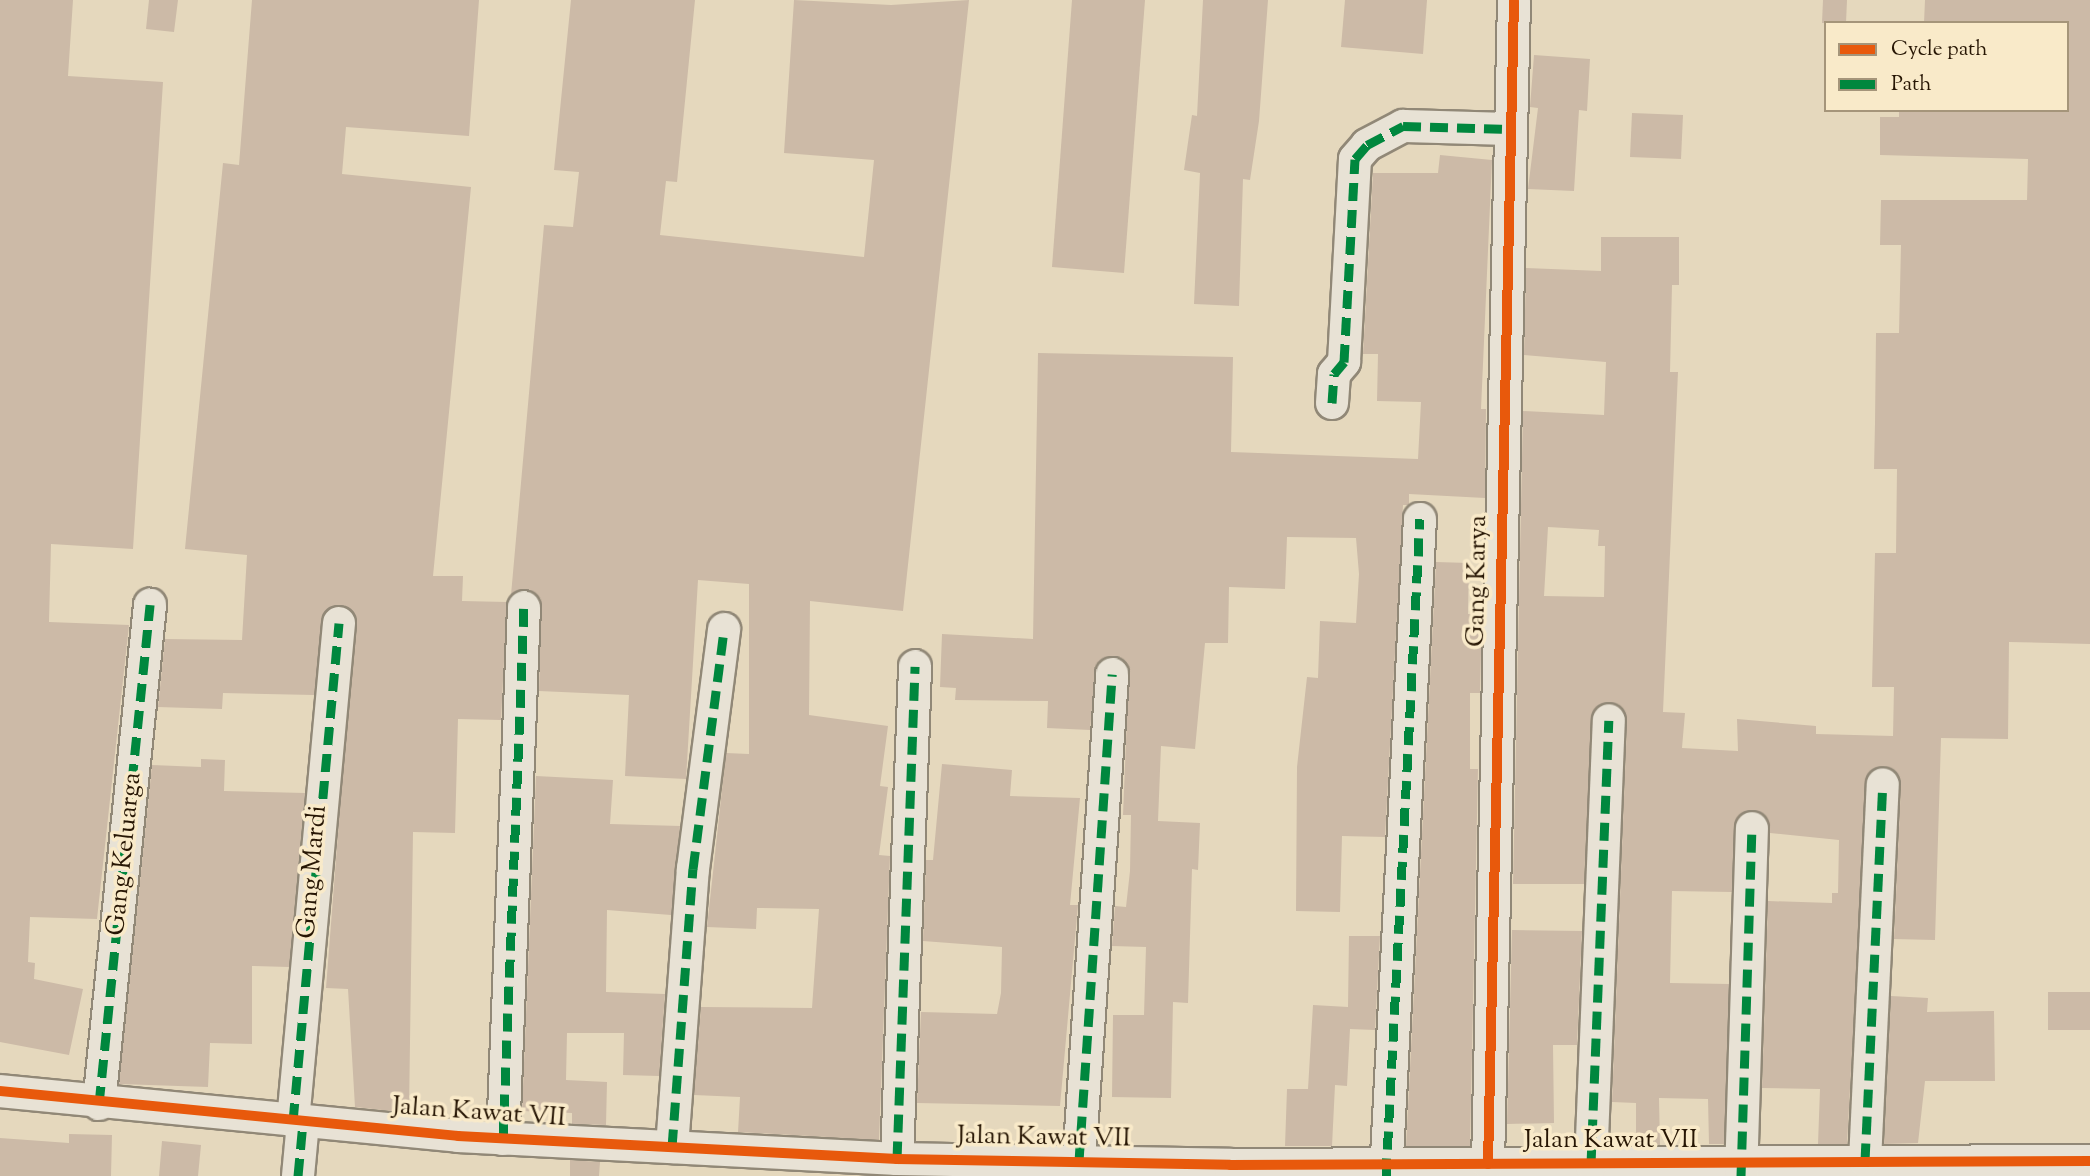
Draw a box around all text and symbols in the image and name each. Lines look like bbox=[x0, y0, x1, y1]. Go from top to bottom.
legend bbox=[1824, 21, 2069, 112]
text: Cycle path bbox=[1891, 35, 1988, 65]
text: Path bbox=[1891, 70, 1932, 100]
street label: Gang Karya bbox=[1461, 515, 1495, 647]
street label: Gang Keluarga bbox=[101, 771, 149, 937]
street label: Gang Mardi bbox=[292, 804, 334, 940]
street label: Jalan Kawat VII bbox=[391, 1091, 567, 1135]
street label: Jalan Kawat VII bbox=[957, 1121, 1131, 1155]
street label: Jalan Kawat VII bbox=[1524, 1125, 1698, 1157]

